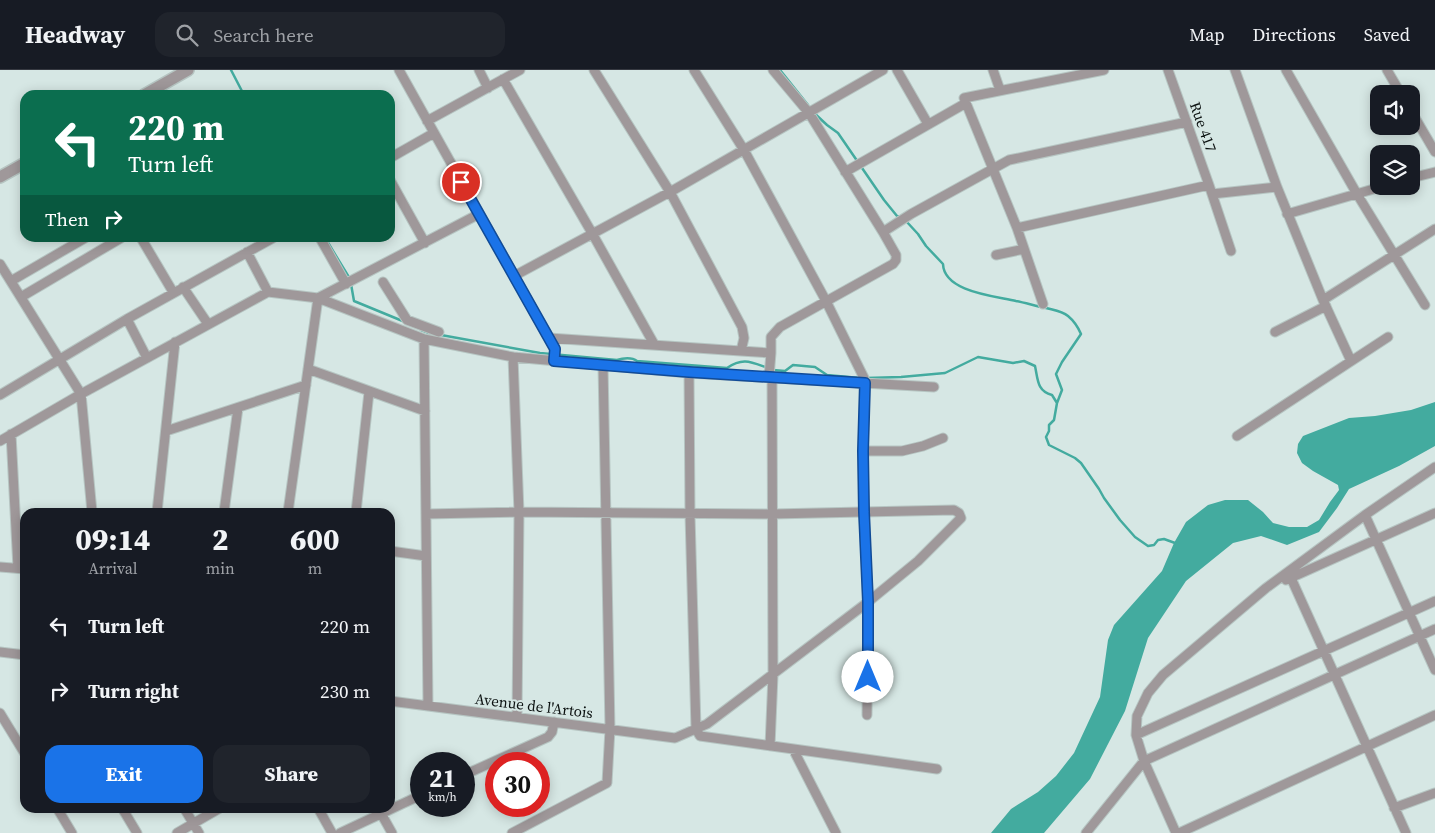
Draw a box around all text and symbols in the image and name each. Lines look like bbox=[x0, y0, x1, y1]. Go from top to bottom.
search box bbox=[155, 12, 505, 57]
text: Headway bbox=[25, 18, 125, 51]
icon: search bbox=[173, 21, 201, 49]
text: Search here bbox=[213, 22, 314, 48]
text: Map bbox=[1189, 22, 1225, 47]
text: Directions bbox=[1253, 22, 1336, 47]
text: Saved bbox=[1364, 22, 1410, 47]
map controls bbox=[1370, 85, 1420, 195]
button: sound bbox=[1370, 85, 1420, 135]
street label: Rue 417 bbox=[1185, 99, 1222, 155]
text: 220 m bbox=[128, 104, 224, 152]
icon: left bbox=[45, 110, 110, 175]
button: layers bbox=[1370, 145, 1420, 195]
text: Turn left bbox=[128, 149, 213, 179]
pin bbox=[440, 161, 482, 203]
icon: arrive bbox=[447, 168, 475, 196]
icon: right bbox=[99, 205, 127, 233]
text: Then bbox=[45, 206, 89, 232]
text: 09:14 bbox=[75, 519, 150, 560]
text: 2 bbox=[212, 519, 229, 560]
text: 600 bbox=[290, 519, 340, 560]
text: Arrival bbox=[88, 557, 138, 579]
text: min bbox=[206, 557, 235, 579]
text: m bbox=[308, 557, 322, 579]
icon: left bbox=[45, 612, 73, 640]
text: Turn left bbox=[88, 613, 164, 639]
text: 220 m bbox=[320, 613, 370, 639]
position arrow bbox=[841, 650, 893, 702]
icon: right bbox=[45, 677, 73, 705]
text: Turn right bbox=[88, 678, 179, 704]
text: 230 m bbox=[320, 678, 370, 704]
street label: Avenue de l'Artois bbox=[474, 688, 594, 723]
button: Exit bbox=[45, 745, 203, 803]
button: Share bbox=[213, 745, 370, 803]
speed limit sign: 30 bbox=[485, 752, 550, 817]
text: 21 bbox=[429, 761, 456, 795]
text: km/h bbox=[428, 789, 457, 805]

